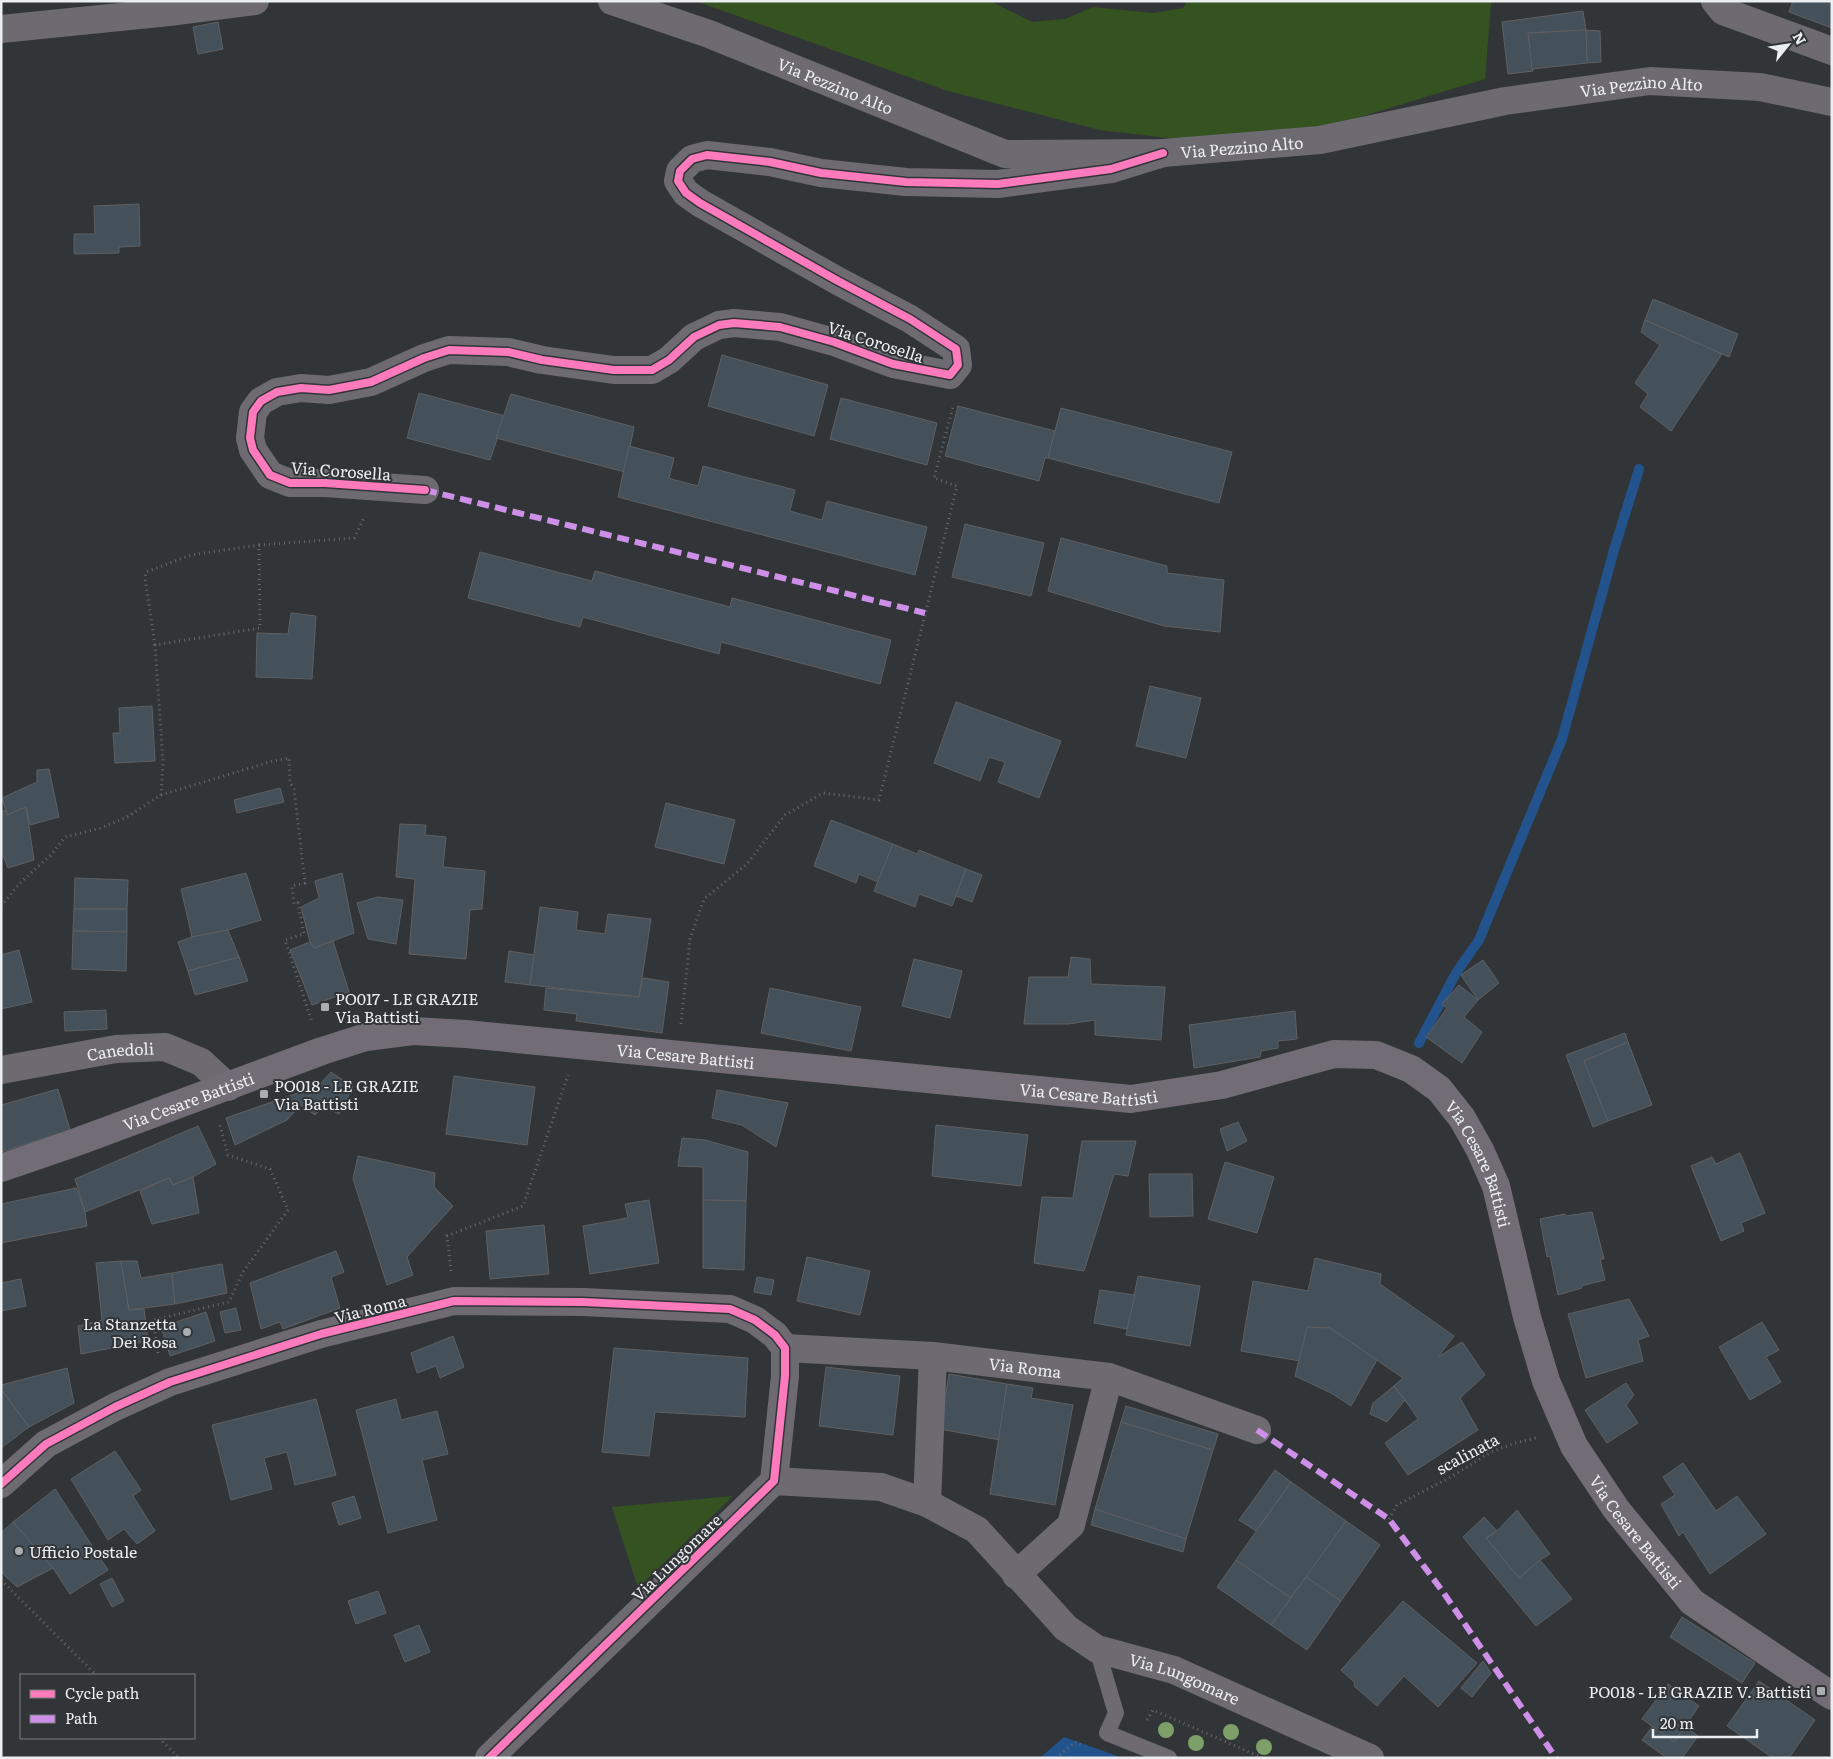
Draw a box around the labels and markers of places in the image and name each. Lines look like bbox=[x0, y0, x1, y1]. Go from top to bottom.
place label: PO017 - LE GRAZIE Via Battisti bbox=[335, 986, 478, 1028]
marker: PO017 - LE GRAZIE Via Battisti bbox=[319, 1001, 331, 1013]
place label: PO018 - LE GRAZIE Via Battisti bbox=[274, 1073, 419, 1115]
marker: PO018 - LE GRAZIE Via Battisti bbox=[258, 1088, 270, 1100]
place label: La Stanzetta Dei Rosa bbox=[83, 1311, 177, 1353]
marker: La Stanzetta Dei Rosa bbox=[181, 1326, 193, 1338]
place label: Ufficio Postale bbox=[29, 1539, 137, 1563]
marker: Ufficio Postale bbox=[13, 1545, 25, 1557]
place label: PO018 - LE GRAZIE V. Battisti bbox=[1589, 1679, 1811, 1703]
marker: PO018 - LE GRAZIE V. Battisti bbox=[1815, 1685, 1827, 1697]

